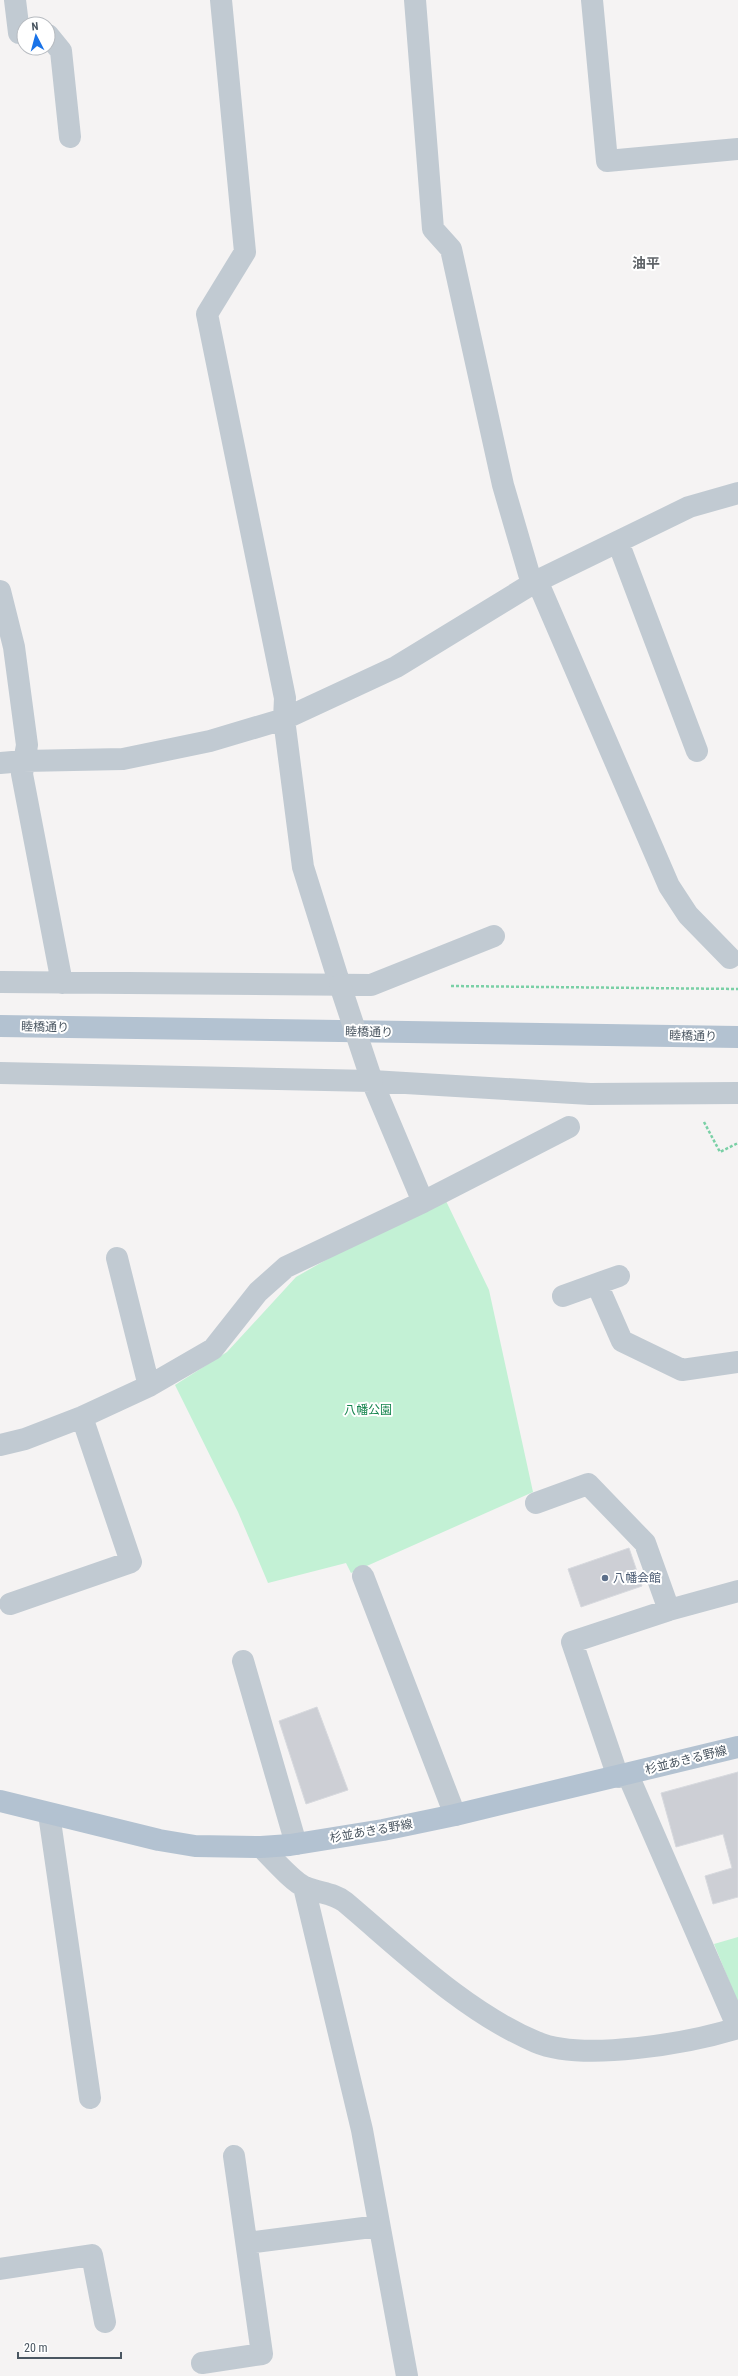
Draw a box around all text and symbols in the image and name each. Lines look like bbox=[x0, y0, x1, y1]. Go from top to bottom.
north arrow bbox=[16, 16, 56, 56]
text: N bbox=[31, 20, 39, 33]
district label: 油平 bbox=[632, 255, 660, 271]
street label: 睦橋通り bbox=[21, 1020, 69, 1034]
street label: 睦橋通り bbox=[345, 1025, 393, 1039]
street label: 睦橋通り bbox=[669, 1029, 717, 1043]
park label: 八幡公園 bbox=[344, 1403, 392, 1417]
place label: 八幡会館 bbox=[613, 1571, 661, 1585]
marker: 八幡会館 bbox=[600, 1573, 610, 1583]
street label: 杉並あきる野線 bbox=[644, 1743, 728, 1777]
street label: 杉並あきる野線 bbox=[329, 1817, 413, 1845]
scale bar bbox=[18, 2334, 121, 2360]
text: 20 m bbox=[24, 2341, 48, 2355]

